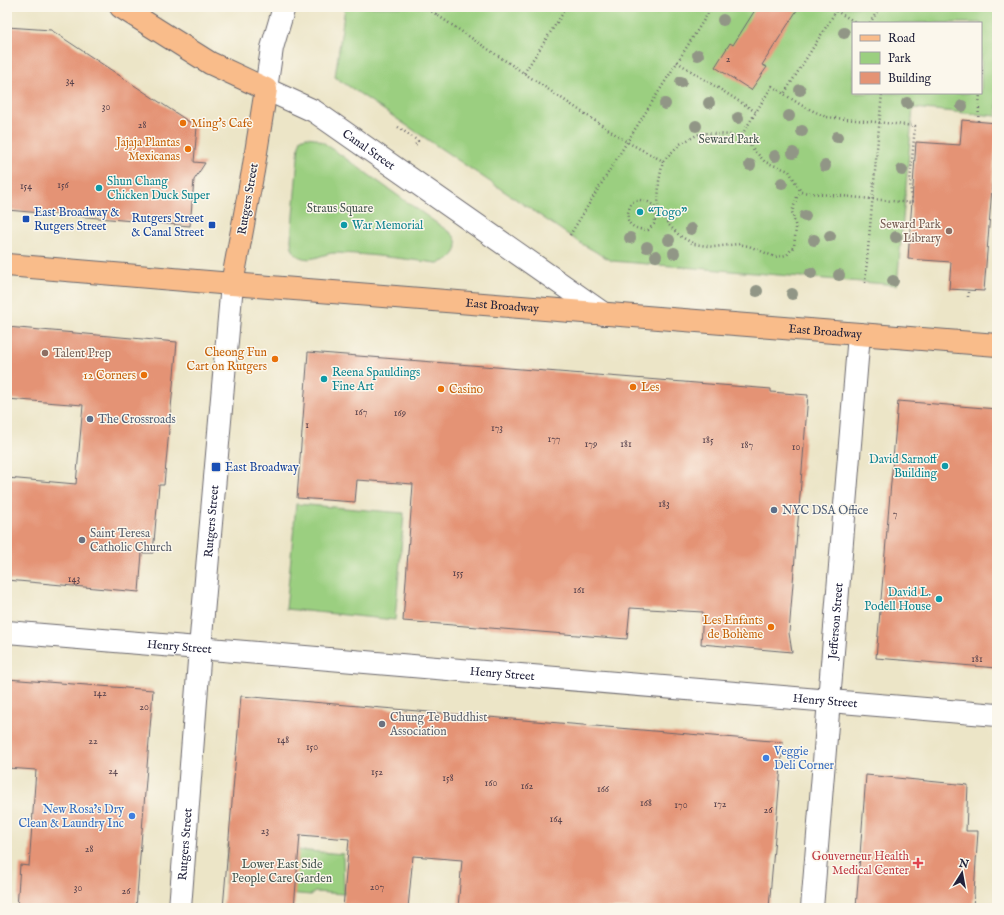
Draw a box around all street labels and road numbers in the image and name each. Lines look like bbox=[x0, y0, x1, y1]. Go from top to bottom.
street label: Canal Street bbox=[340, 126, 398, 173]
street label: Rutgers Street bbox=[234, 162, 262, 236]
street label: East Broadway bbox=[465, 295, 540, 316]
street label: East Broadway bbox=[788, 321, 863, 342]
street label: Rutgers Street bbox=[200, 484, 222, 558]
street label: Jefferson Street bbox=[825, 582, 846, 662]
street label: Henry Street bbox=[146, 636, 212, 657]
street label: Henry Street bbox=[469, 663, 535, 684]
street label: Henry Street bbox=[792, 690, 858, 711]
street label: Rutgers Street bbox=[175, 807, 195, 881]

